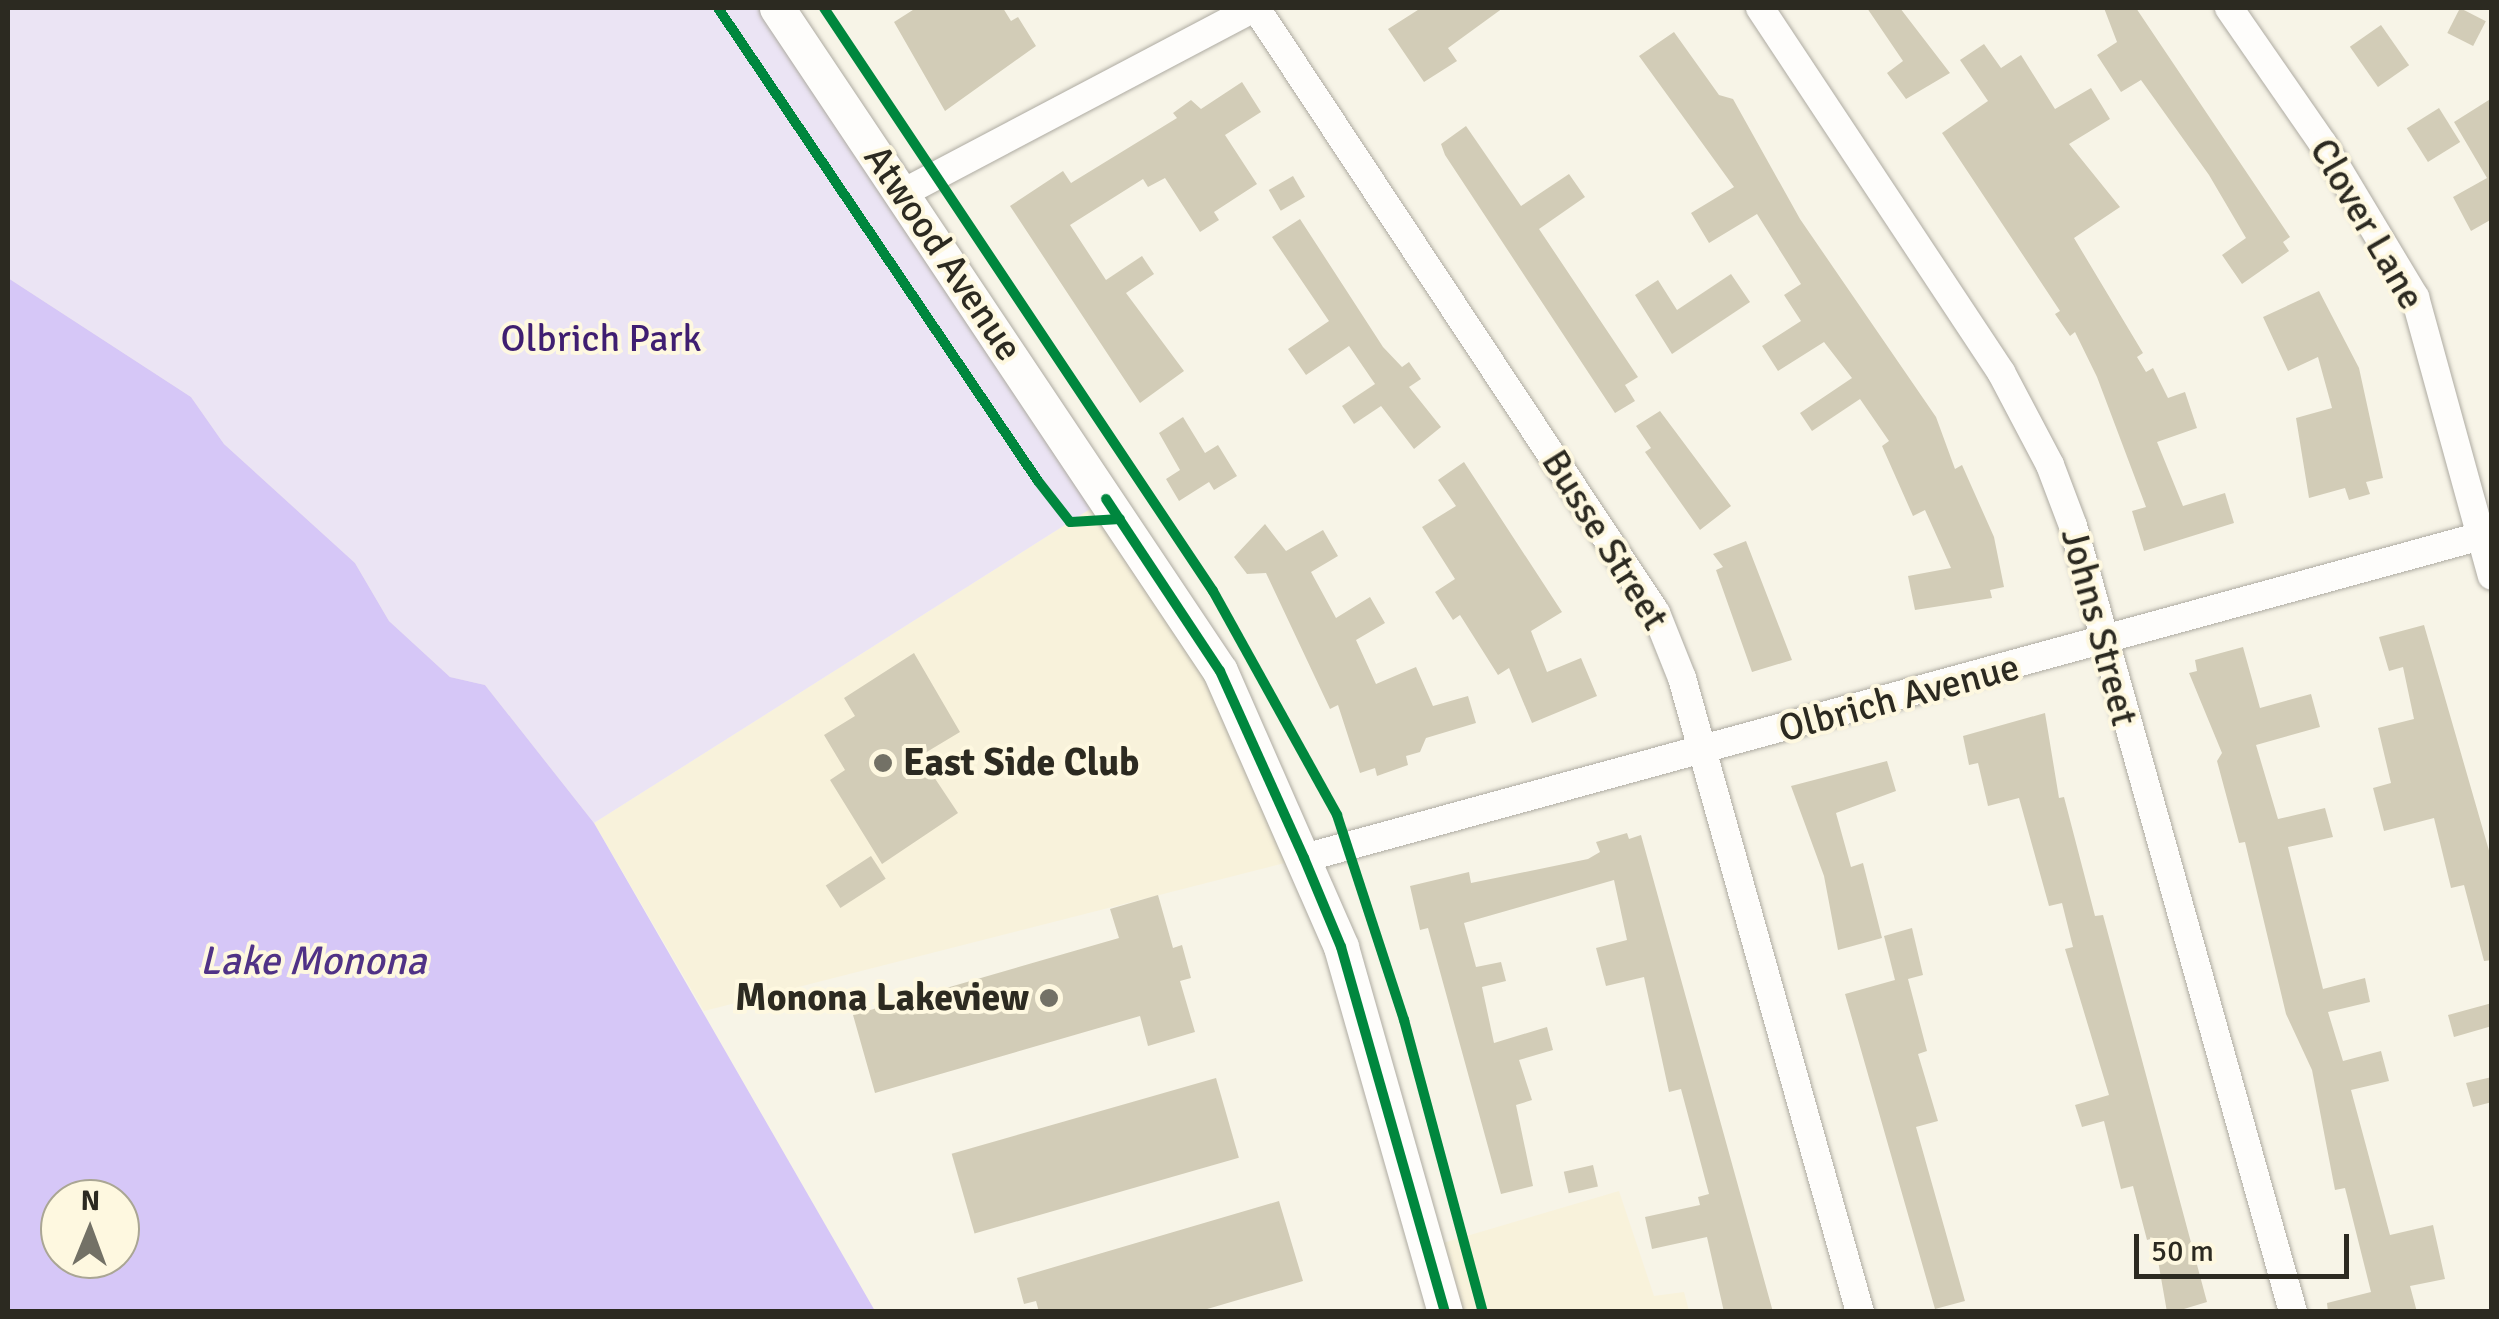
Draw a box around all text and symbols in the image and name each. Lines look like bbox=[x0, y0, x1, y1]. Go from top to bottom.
street label: Clover Lane bbox=[2300, 130, 2434, 318]
street label: Atwood Avenue bbox=[854, 137, 1032, 369]
park label: Olbrich Park bbox=[500, 316, 702, 362]
street label: Busse Street bbox=[1532, 442, 1678, 638]
street label: Johns Street bbox=[2051, 523, 2147, 731]
street label: Olbrich Avenue bbox=[1774, 644, 2024, 752]
place label: East Side Club bbox=[903, 740, 1139, 786]
marker: East Side Club bbox=[872, 752, 894, 774]
water label: Lake Monona bbox=[200, 937, 426, 985]
place label: Monona Lakeview bbox=[735, 975, 1029, 1021]
marker: Monona Lakeview bbox=[1038, 987, 1060, 1009]
north arrow bbox=[40, 1179, 140, 1279]
text: N bbox=[80, 1184, 101, 1218]
scale bar bbox=[2139, 1214, 2354, 1276]
text: 50 m bbox=[2151, 1233, 2214, 1270]

